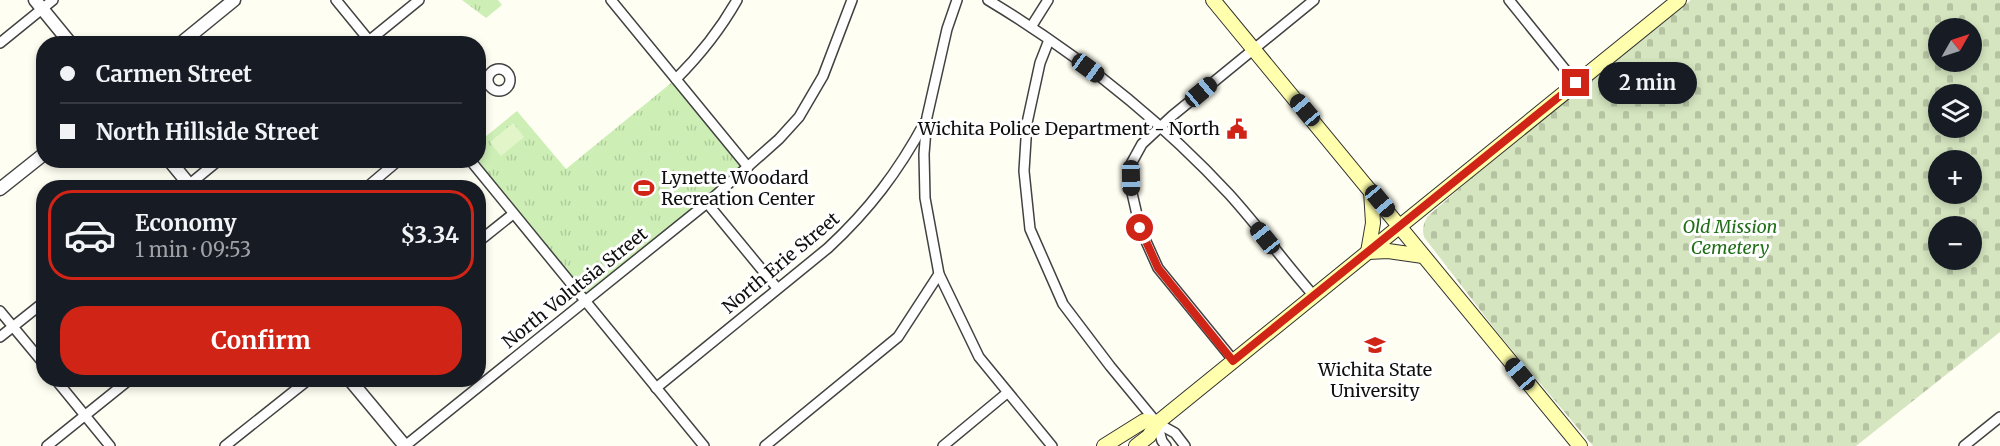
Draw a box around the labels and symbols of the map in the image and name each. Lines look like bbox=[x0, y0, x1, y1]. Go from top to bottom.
north arrow bbox=[1928, 18, 1982, 72]
car bbox=[1068, 50, 1108, 86]
callout: 2 min bbox=[1597, 62, 1696, 104]
route end bbox=[1562, 69, 1589, 96]
car bbox=[1181, 74, 1221, 110]
car bbox=[1287, 90, 1323, 130]
place label: Wichita Police Department - North bbox=[917, 117, 1220, 140]
public building icon: Wichita Police Department - North bbox=[1225, 117, 1249, 141]
car bbox=[1122, 160, 1140, 196]
place label: Lynette Woodard Recreation Center bbox=[661, 166, 815, 210]
sports icon: Lynette Woodard Recreation Center bbox=[632, 176, 656, 200]
car bbox=[1362, 181, 1398, 221]
street label: North Erie Street bbox=[717, 207, 844, 318]
route start bbox=[1126, 214, 1153, 241]
park label: Old Mission Cemetery bbox=[1683, 215, 1777, 259]
car bbox=[1247, 218, 1283, 258]
street label: North Volutsia Street bbox=[497, 222, 652, 353]
school or university icon: Wichita State University bbox=[1363, 333, 1387, 357]
car bbox=[1502, 354, 1538, 394]
place label: Wichita State University bbox=[1317, 358, 1432, 402]

